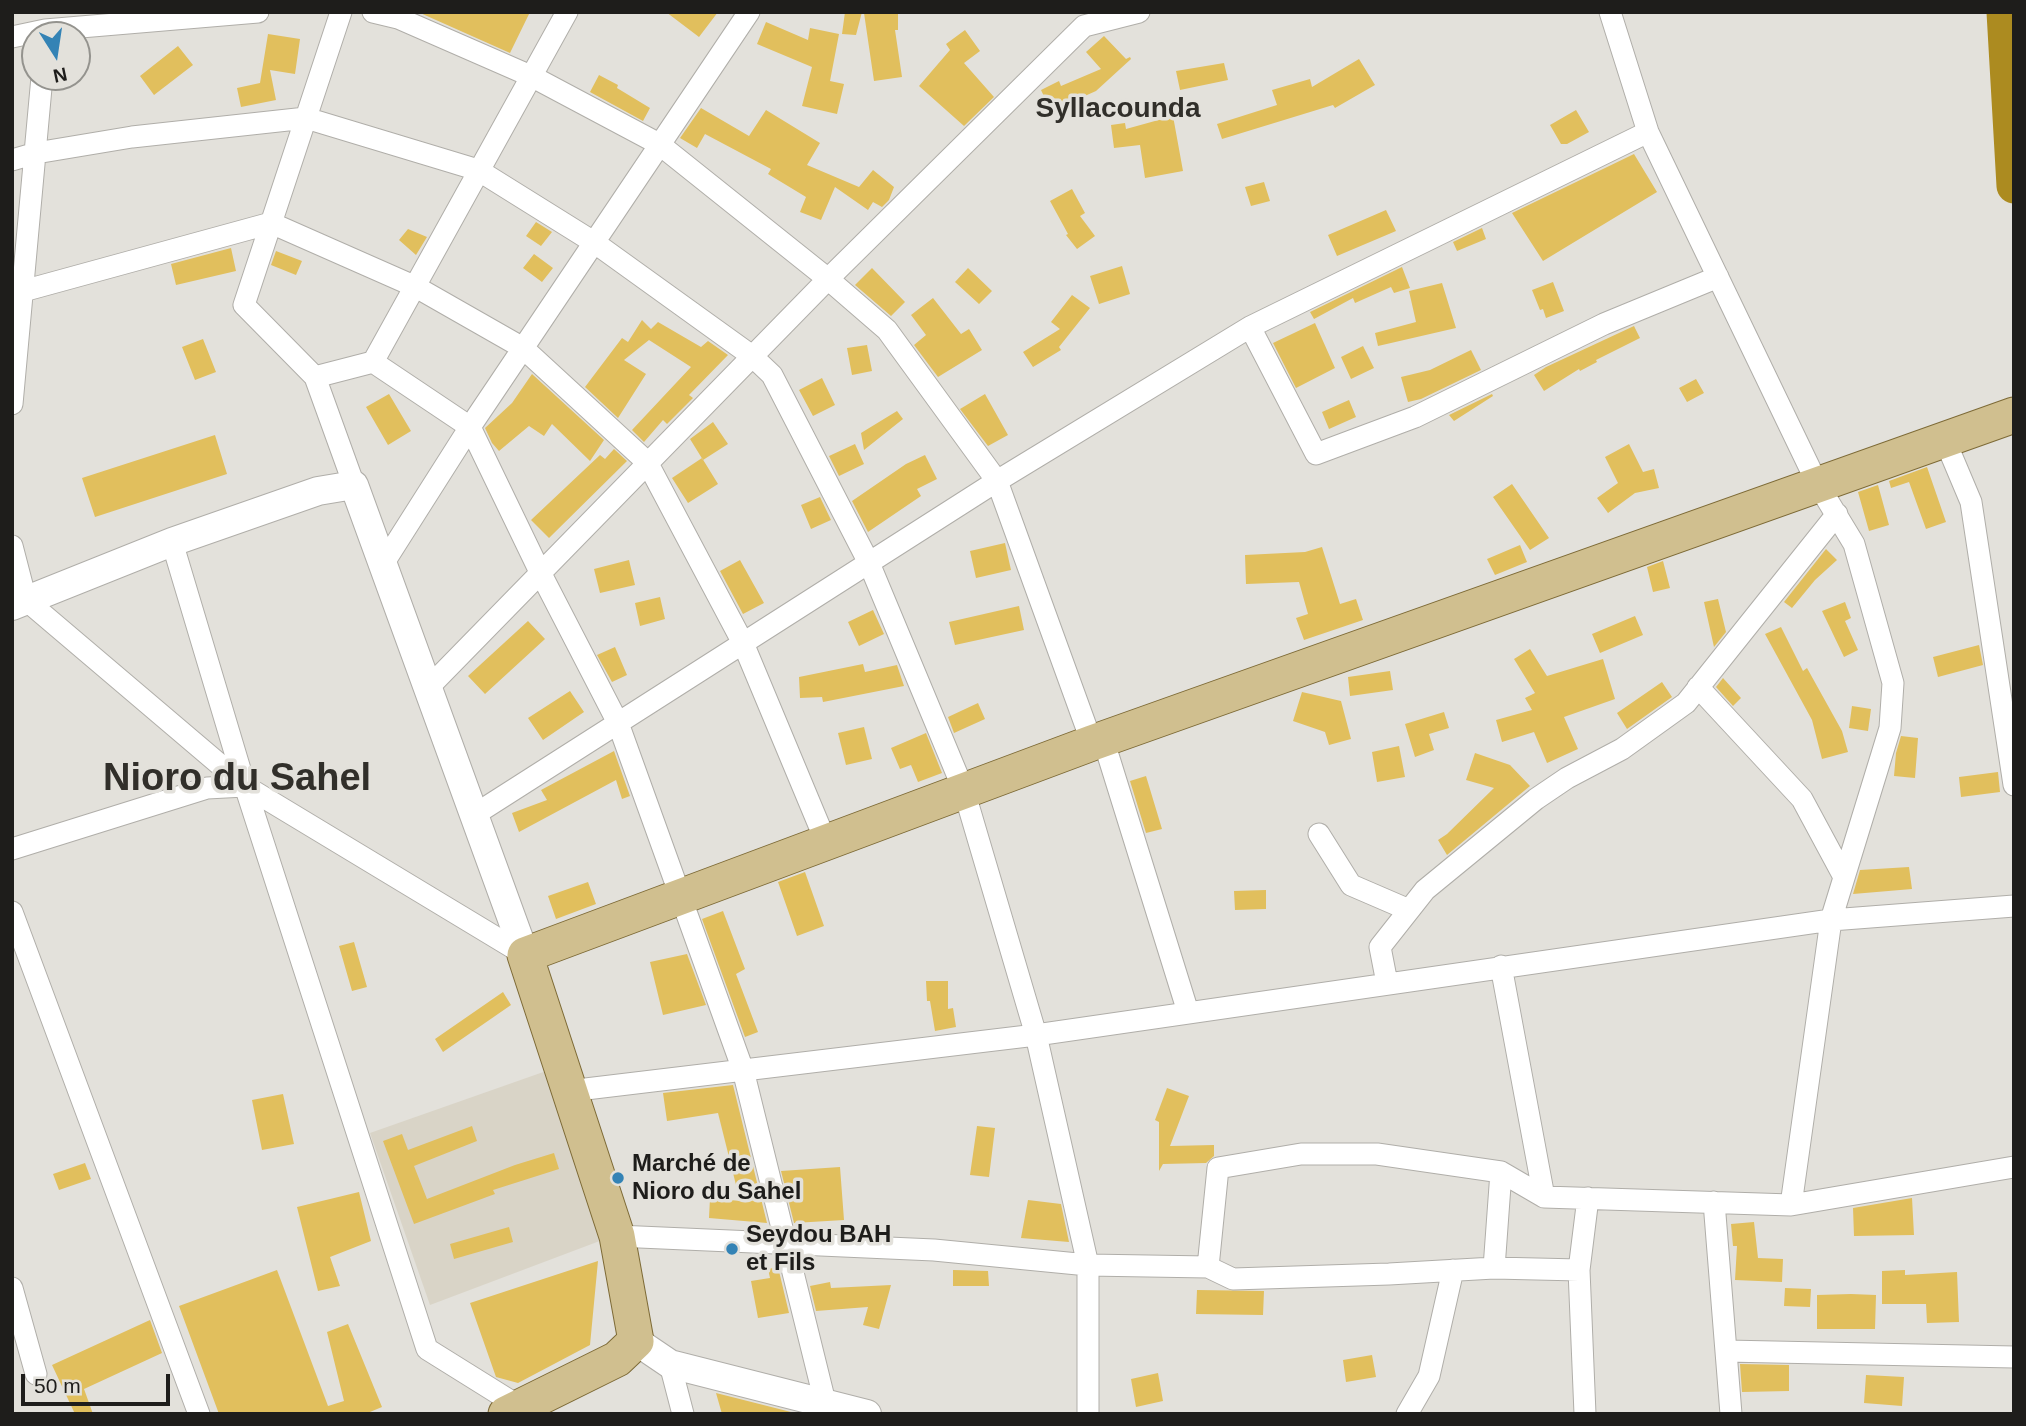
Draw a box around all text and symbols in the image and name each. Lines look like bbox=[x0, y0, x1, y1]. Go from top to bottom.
north arrow bbox=[21, 21, 91, 91]
text: N bbox=[51, 63, 69, 87]
district label: Syllacounda bbox=[1036, 92, 1200, 126]
district label: Nioro du Sahel bbox=[103, 757, 371, 803]
place label: Marché de Nioro du Sahel bbox=[632, 1150, 801, 1206]
marker: Marché de Nioro du Sahel bbox=[610, 1170, 626, 1186]
place label: Seydou BAH et Fils bbox=[746, 1221, 891, 1277]
marker: Seydou BAH et Fils bbox=[724, 1241, 740, 1257]
scale bar bbox=[24, 1360, 173, 1404]
text: 50 m bbox=[34, 1374, 81, 1397]

